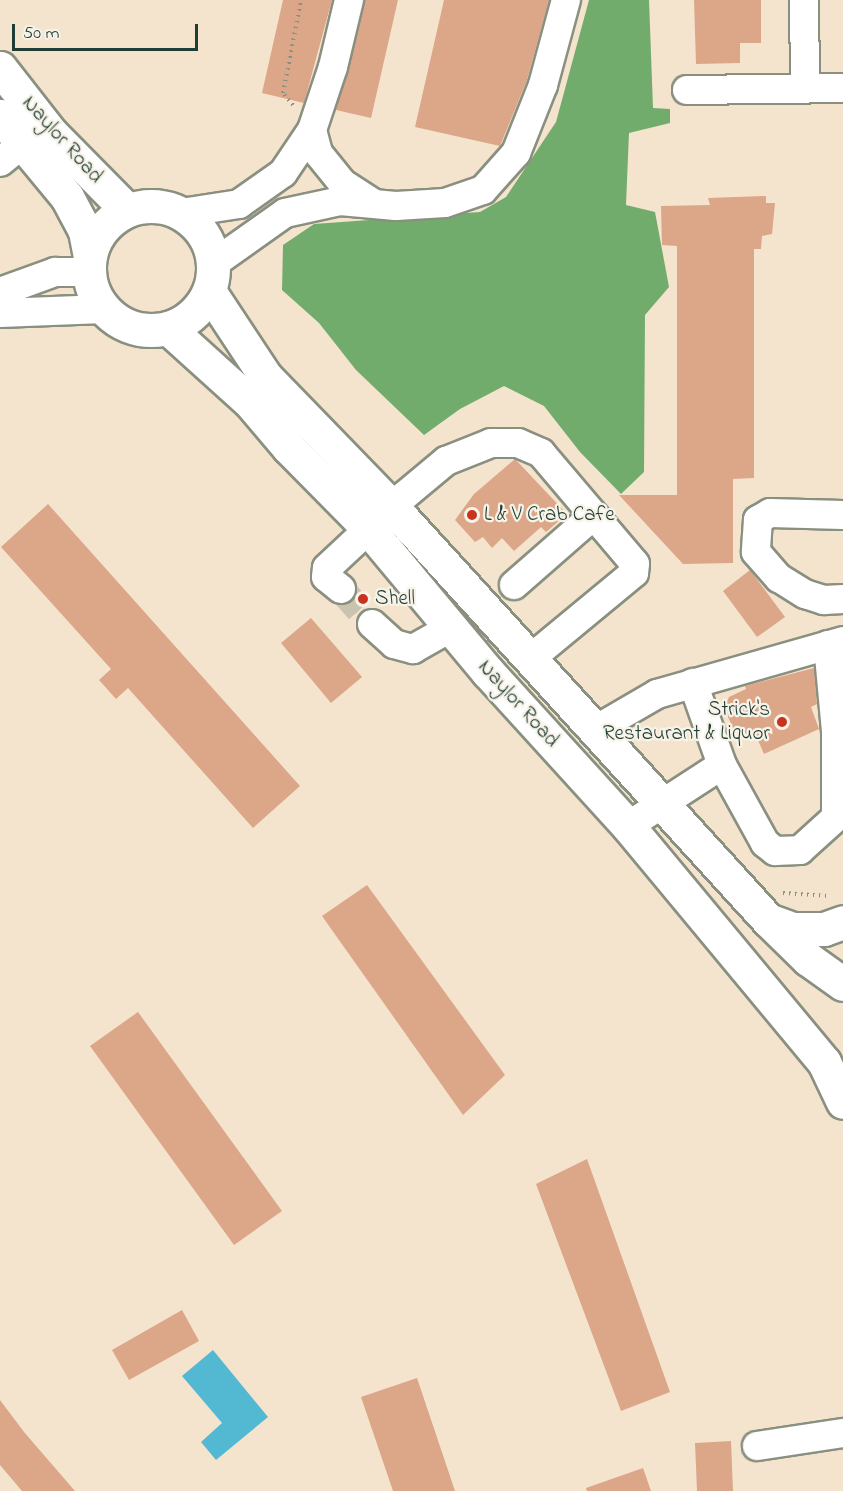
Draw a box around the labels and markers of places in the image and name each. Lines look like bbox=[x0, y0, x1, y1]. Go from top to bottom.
place label: L & V Crab Cafe bbox=[484, 502, 615, 528]
marker: L & V Crab Cafe bbox=[465, 508, 479, 522]
place label: Shell bbox=[375, 586, 415, 612]
marker: Shell bbox=[356, 592, 370, 606]
place label: Strick's Restaurant & Liquor bbox=[603, 697, 770, 747]
marker: Strick's Restaurant & Liquor bbox=[775, 715, 789, 729]

